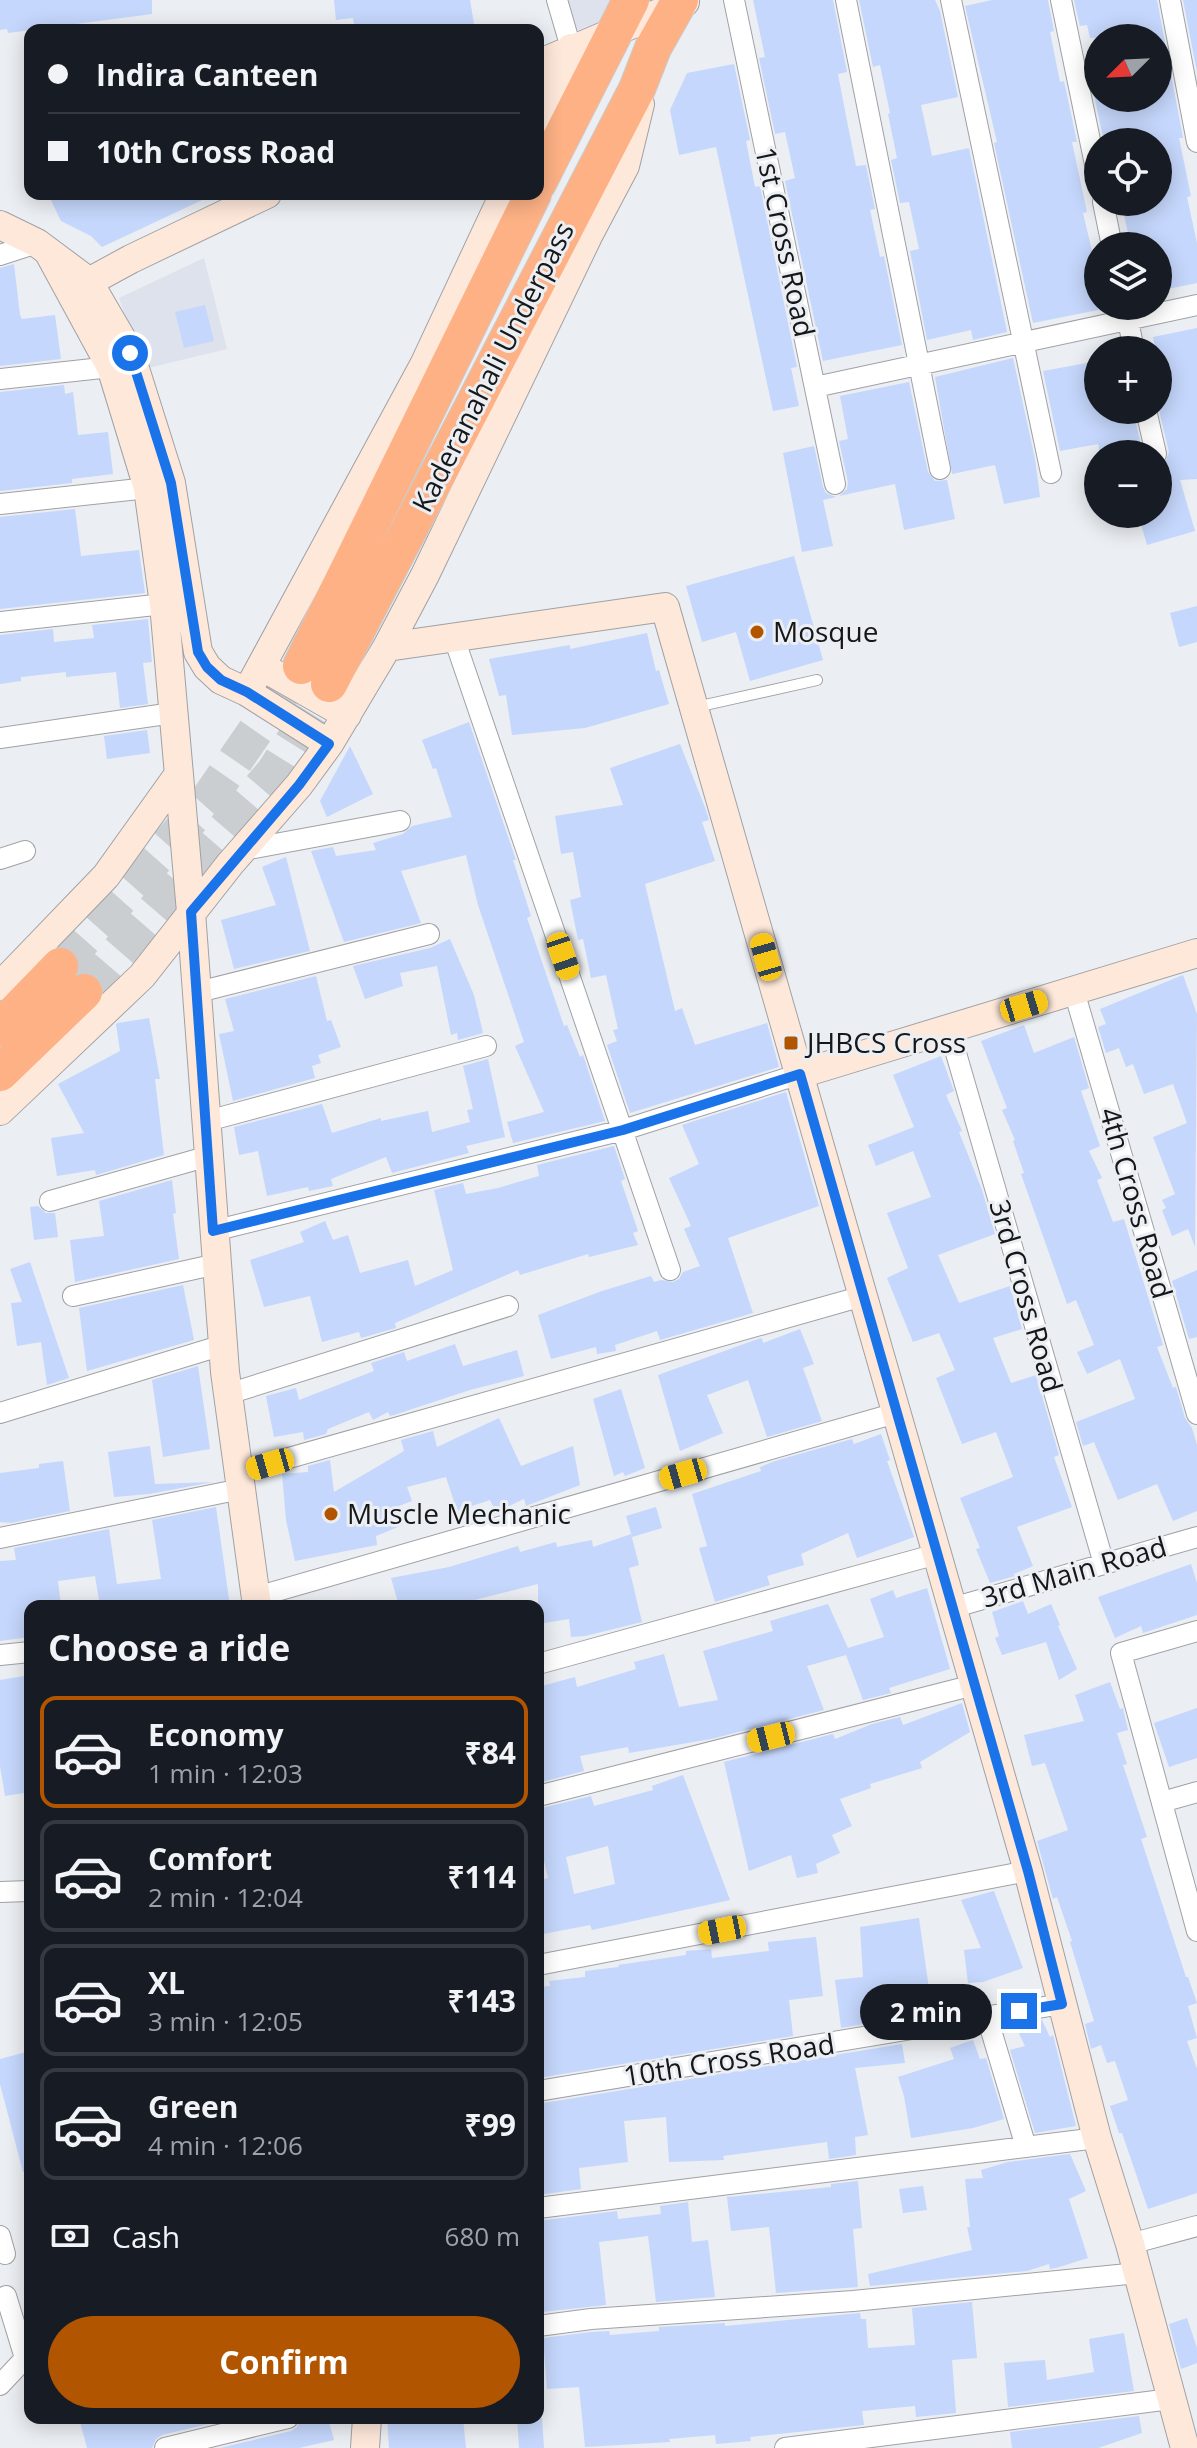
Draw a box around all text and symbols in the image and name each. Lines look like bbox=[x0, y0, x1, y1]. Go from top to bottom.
north arrow bbox=[1084, 24, 1172, 112]
map controls bbox=[1084, 24, 1172, 528]
text: Indira Canteen bbox=[96, 54, 318, 95]
button: locate bbox=[1084, 128, 1172, 216]
text: 10th Cross Road bbox=[96, 131, 335, 172]
street label: 1st Cross Road bbox=[747, 143, 825, 340]
street label: Kaderanahali Underpass bbox=[402, 215, 582, 518]
button: layers bbox=[1084, 232, 1172, 320]
route start bbox=[112, 335, 148, 371]
button: + bbox=[1084, 336, 1172, 424]
button: − bbox=[1084, 440, 1172, 528]
place label: Mosque bbox=[773, 612, 878, 650]
marker: Mosque bbox=[748, 623, 766, 641]
car bbox=[544, 929, 582, 983]
car bbox=[748, 931, 784, 983]
car bbox=[998, 988, 1050, 1024]
place label: JHBCS Cross bbox=[804, 1023, 966, 1061]
marker: JHBCS Cross bbox=[782, 1034, 800, 1052]
street label: 4th Cross Road bbox=[1092, 1103, 1182, 1303]
street label: 3rd Cross Road bbox=[981, 1195, 1073, 1396]
car bbox=[244, 1446, 296, 1482]
car bbox=[657, 1456, 709, 1492]
place label: Muscle Mechanic bbox=[347, 1494, 571, 1532]
marker: Muscle Mechanic bbox=[322, 1505, 340, 1523]
street label: 3rd Main Road bbox=[977, 1526, 1171, 1616]
text: Choose a ride bbox=[48, 1623, 290, 1672]
text: Economy bbox=[148, 1714, 284, 1755]
icon: car bbox=[52, 1716, 124, 1788]
car bbox=[745, 1720, 797, 1754]
text: ₹84 bbox=[465, 1732, 516, 1773]
text: 1 min · 12:03 bbox=[148, 1755, 303, 1791]
text: Comfort bbox=[148, 1838, 272, 1879]
icon: car bbox=[52, 1840, 124, 1912]
text: ₹114 bbox=[447, 1856, 516, 1897]
text: 2 min · 12:04 bbox=[148, 1879, 303, 1915]
car bbox=[696, 1914, 748, 1946]
text: XL bbox=[148, 1962, 185, 2003]
icon: car bbox=[52, 1964, 124, 2036]
text: ₹143 bbox=[447, 1980, 516, 2021]
callout: 2 min bbox=[859, 1983, 991, 2039]
route end bbox=[1001, 1993, 1037, 2029]
text: 2 min bbox=[890, 1994, 962, 2030]
text: 3 min · 12:05 bbox=[148, 2003, 303, 2039]
street label: 10th Cross Road bbox=[621, 2024, 837, 2094]
text: Green bbox=[148, 2086, 239, 2127]
icon: car bbox=[52, 2088, 124, 2160]
text: ₹99 bbox=[465, 2104, 516, 2145]
text: 4 min · 12:06 bbox=[148, 2127, 303, 2163]
icon: cash bbox=[48, 2214, 92, 2258]
text: Cash bbox=[112, 2216, 180, 2257]
text: 680 m bbox=[445, 2218, 520, 2254]
button: Confirm bbox=[48, 2316, 520, 2408]

